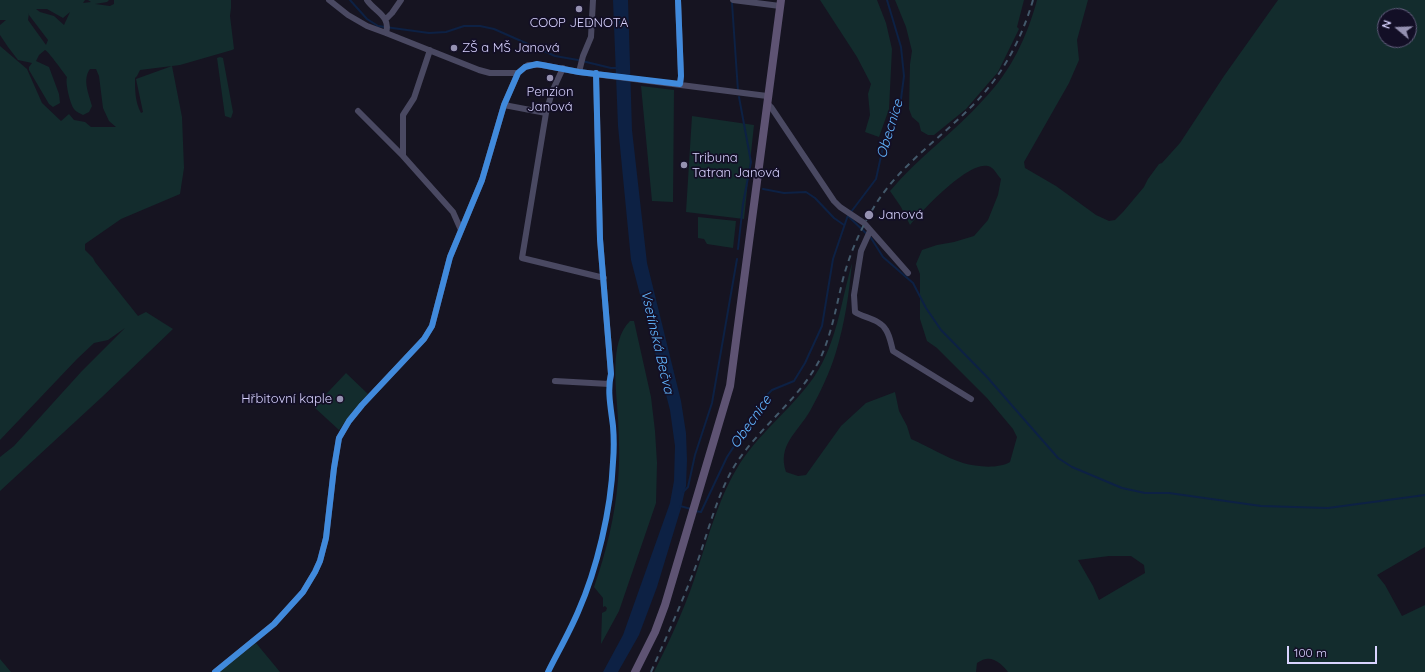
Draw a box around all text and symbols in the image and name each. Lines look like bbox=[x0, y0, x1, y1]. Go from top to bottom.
marker: COOP JEDNOTA bbox=[574, 4, 584, 14]
north arrow bbox=[1377, 8, 1417, 48]
place label: COOP JEDNOTA bbox=[530, 15, 628, 31]
text: N bbox=[1379, 18, 1395, 31]
place label: ZŠ a MŠ Janová bbox=[462, 40, 560, 56]
marker: ZŠ a MŠ Janová bbox=[449, 43, 459, 53]
marker: Penzion Janová bbox=[545, 73, 555, 83]
place label: Penzion Janová bbox=[527, 84, 573, 115]
water label: Obecnice bbox=[873, 98, 907, 160]
place label: Tribuna Tatran Janová bbox=[692, 150, 780, 181]
marker: Tribuna Tatran Janová bbox=[679, 160, 689, 170]
place label: Janová bbox=[878, 207, 923, 223]
marker: Janová bbox=[863, 209, 875, 221]
water label: Vsetínská Bečva bbox=[637, 289, 677, 395]
place label: Hřbitovní kaple bbox=[241, 391, 332, 407]
water label: Obecnice bbox=[727, 392, 775, 452]
marker: Hřbitovní kaple bbox=[335, 394, 345, 404]
scale bar bbox=[1289, 638, 1379, 664]
text: 100 m bbox=[1294, 645, 1327, 660]

